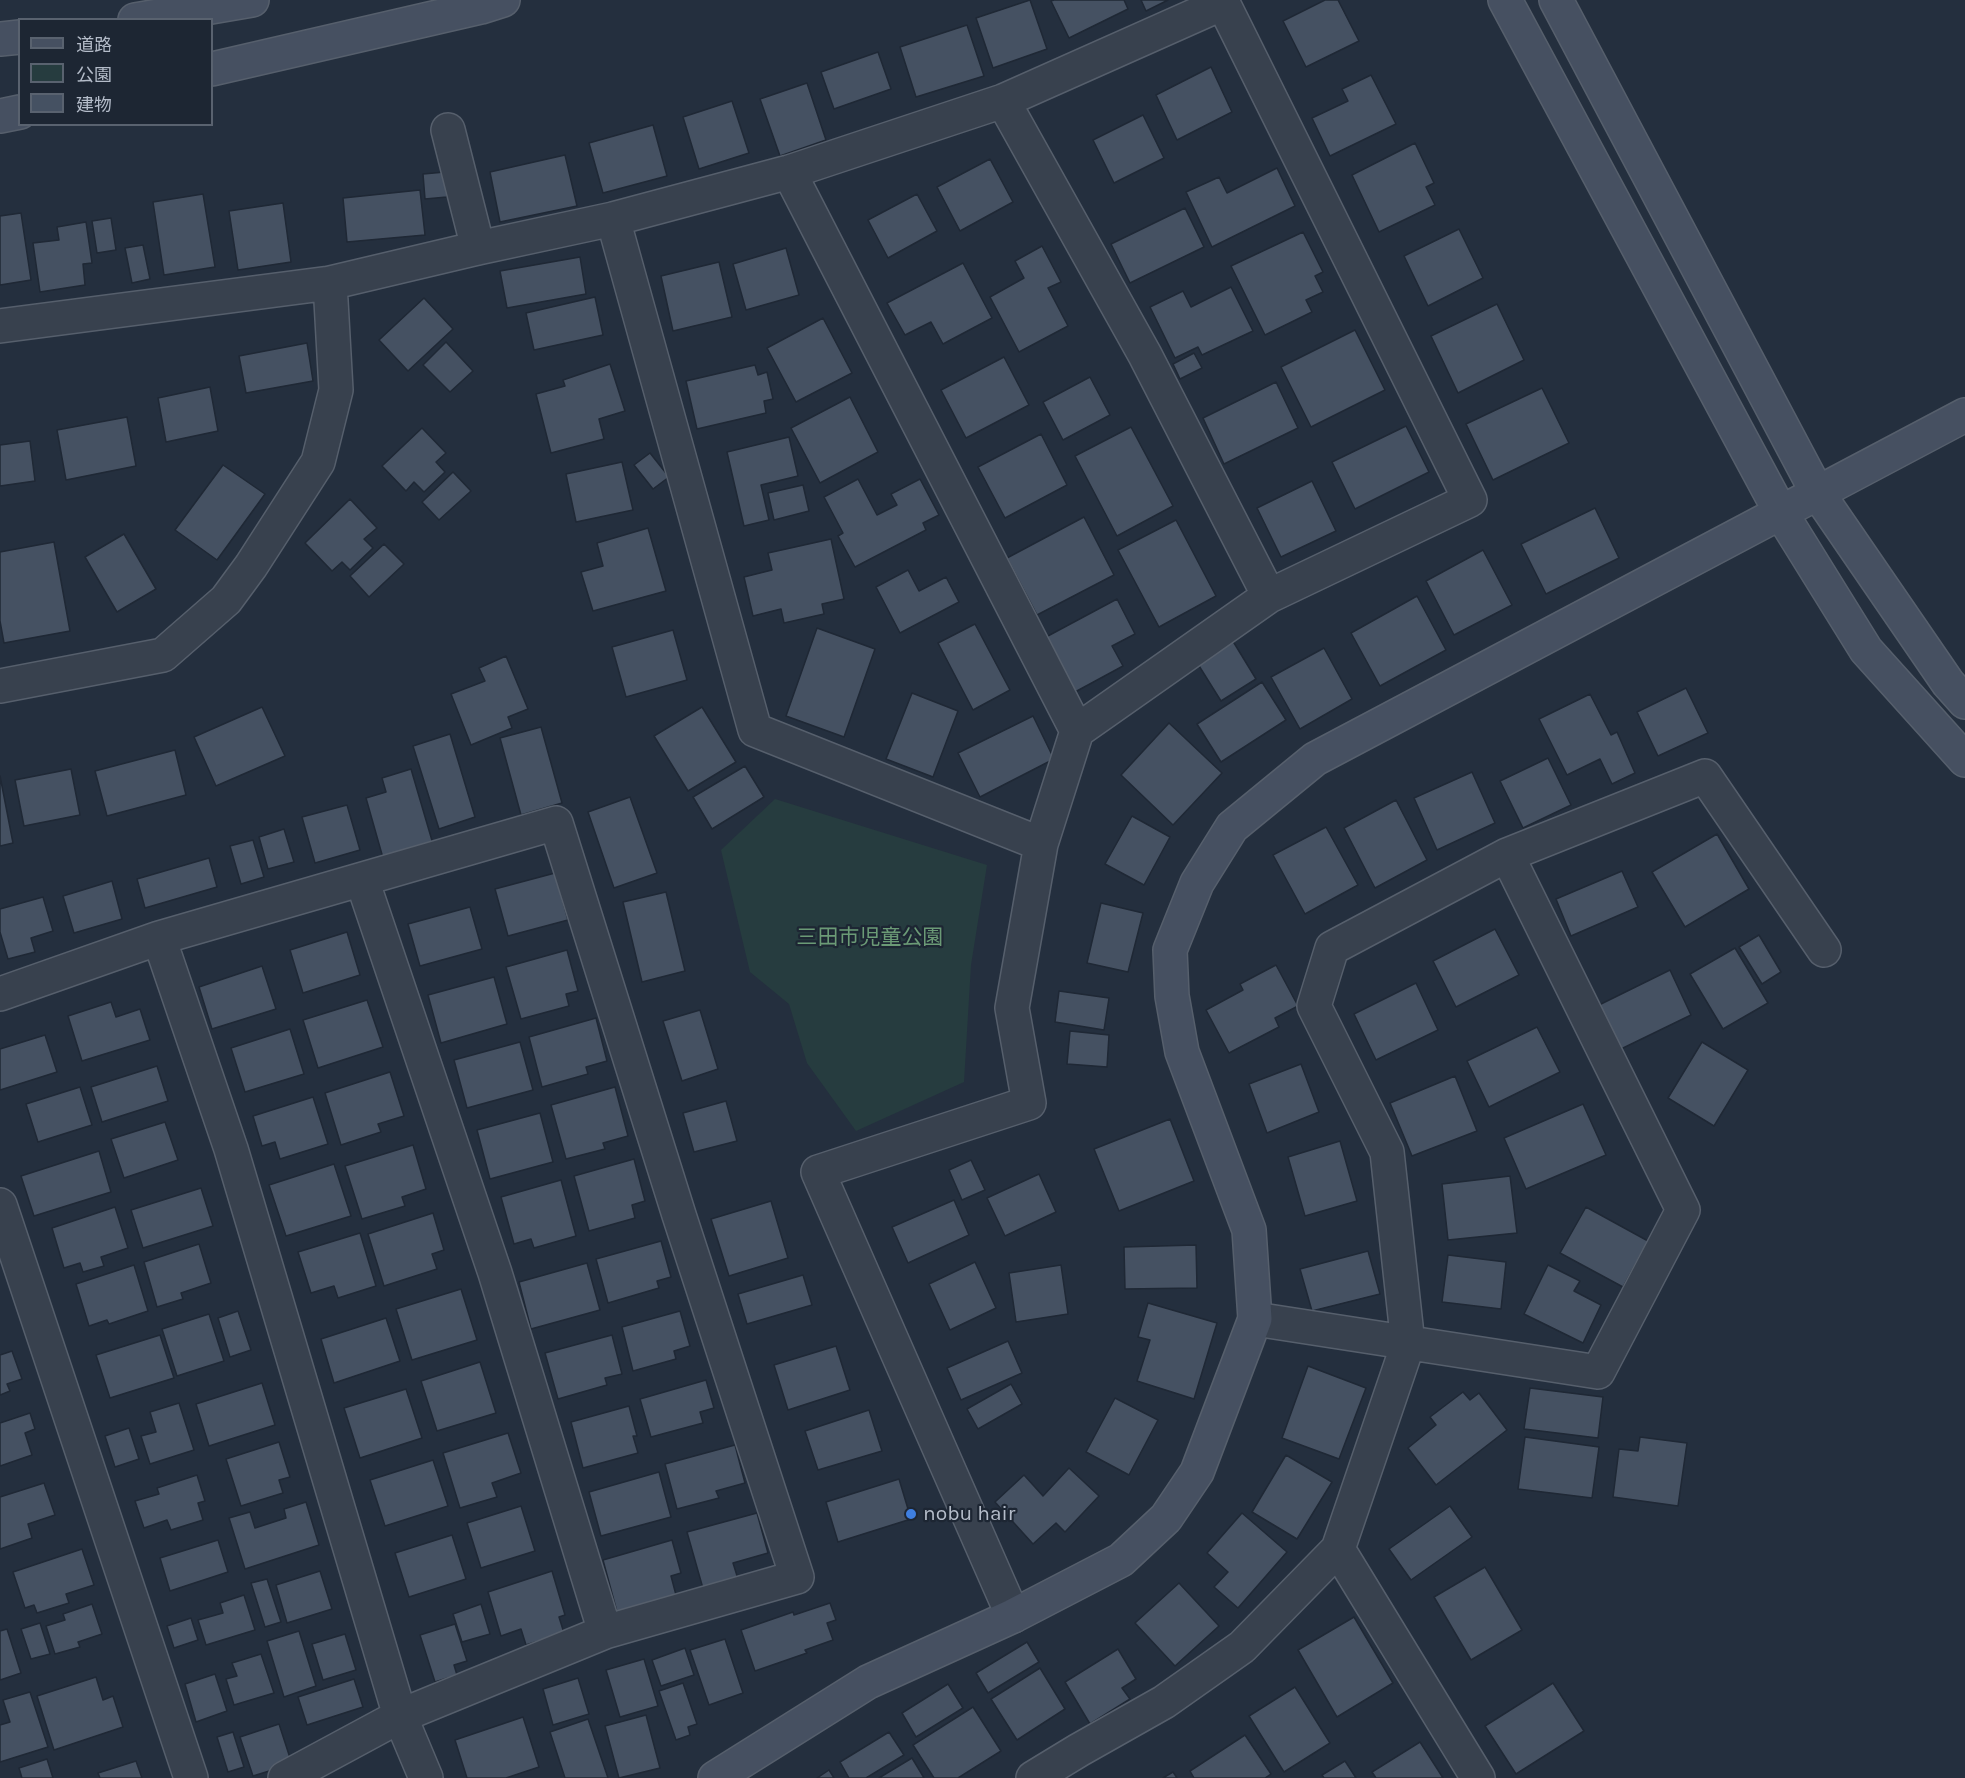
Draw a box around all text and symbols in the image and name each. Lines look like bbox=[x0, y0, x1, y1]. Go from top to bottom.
legend bbox=[18, 18, 213, 126]
text: 道路 bbox=[76, 34, 112, 56]
text: 公園 bbox=[76, 64, 112, 86]
text: 建物 bbox=[76, 94, 112, 116]
park label: 三田市児童公園 bbox=[797, 925, 943, 951]
place label: nobu hair bbox=[923, 1501, 1015, 1527]
marker: nobu hair bbox=[904, 1507, 918, 1521]

